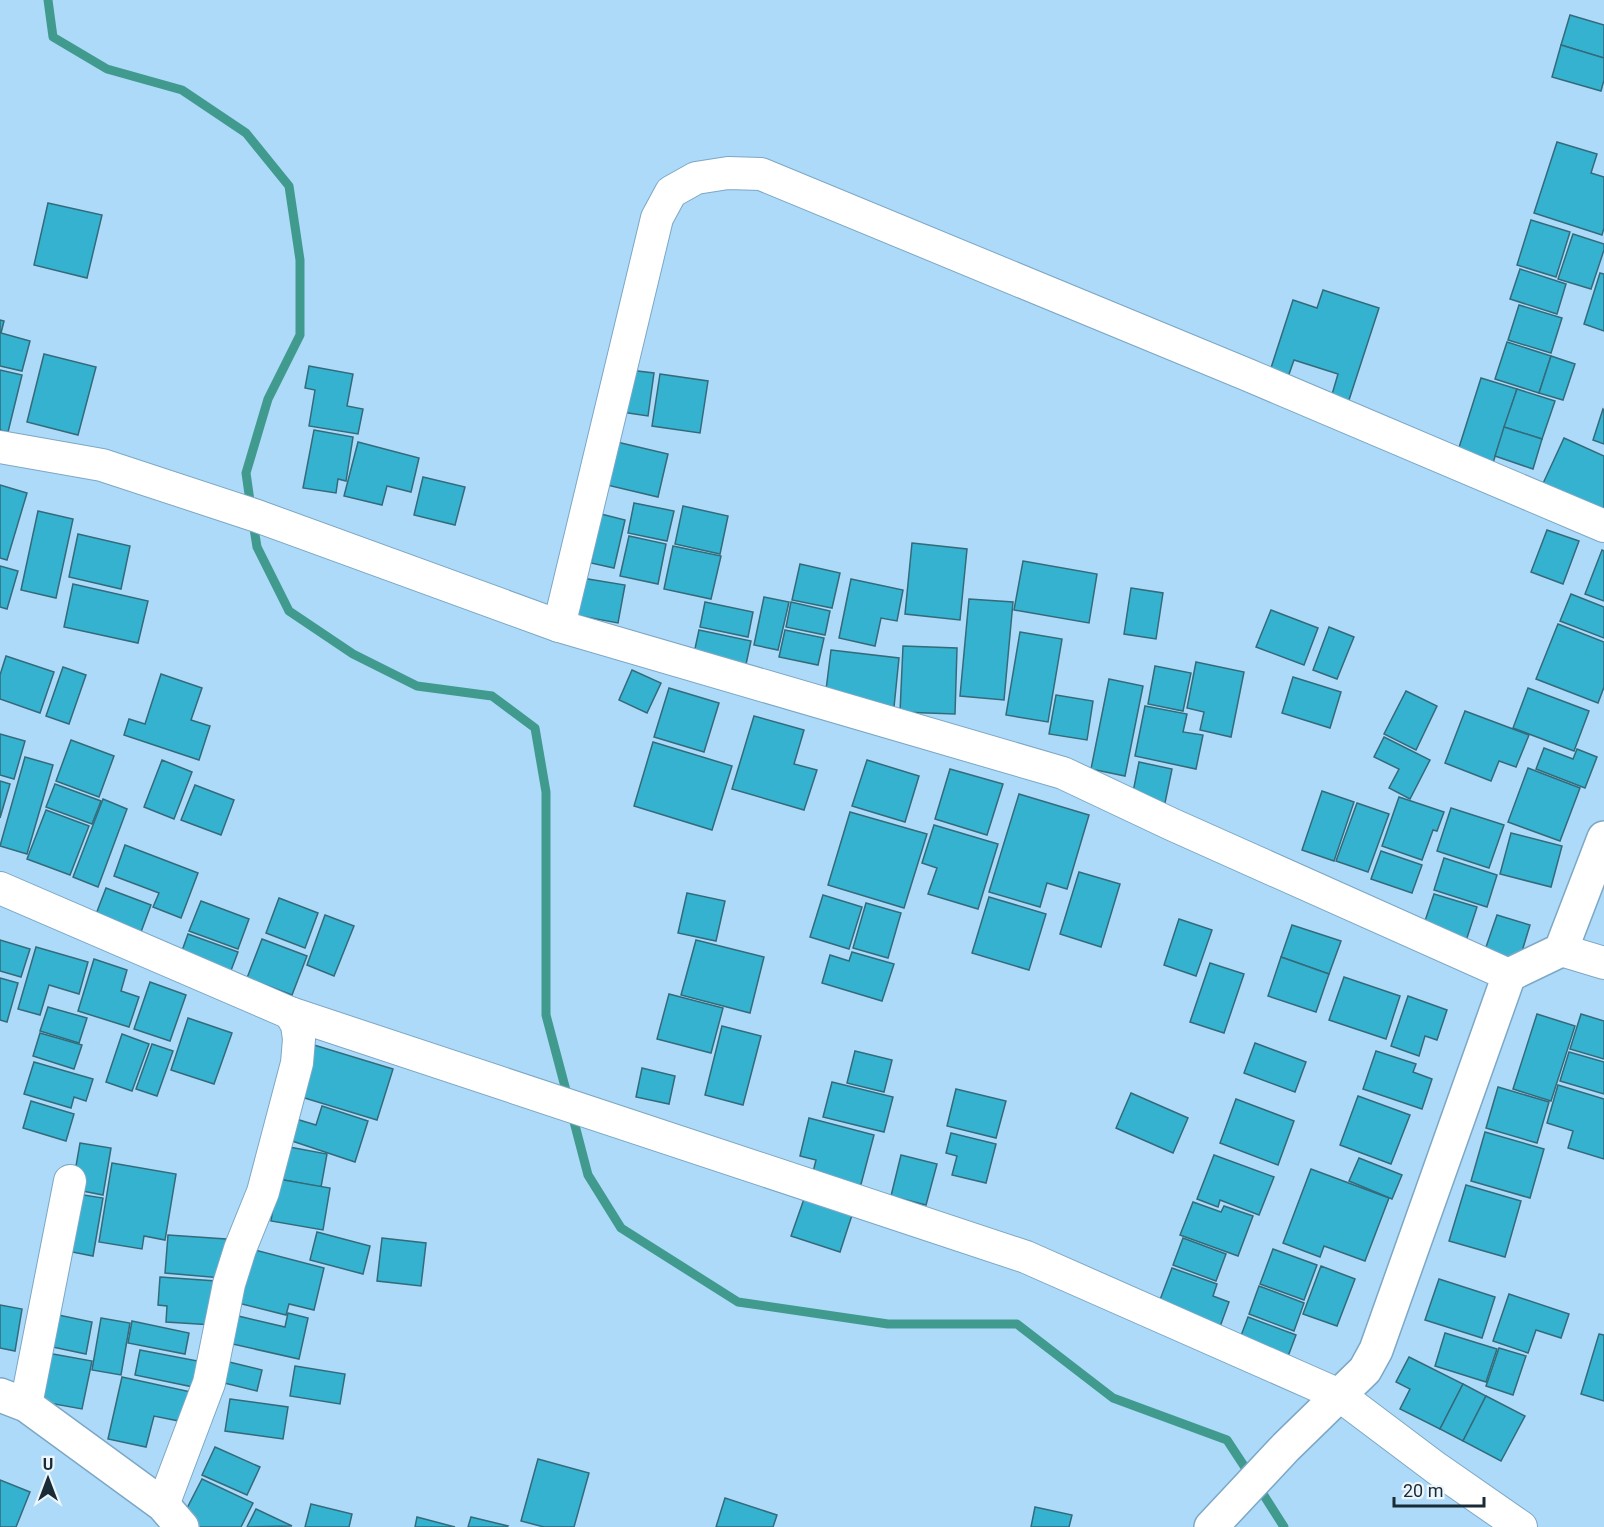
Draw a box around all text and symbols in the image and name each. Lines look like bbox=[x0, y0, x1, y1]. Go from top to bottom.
north arrow bbox=[18, 1449, 78, 1509]
text: U bbox=[43, 1455, 53, 1474]
scale bar bbox=[1394, 1470, 1484, 1508]
text: 20 m bbox=[1403, 1480, 1443, 1501]

